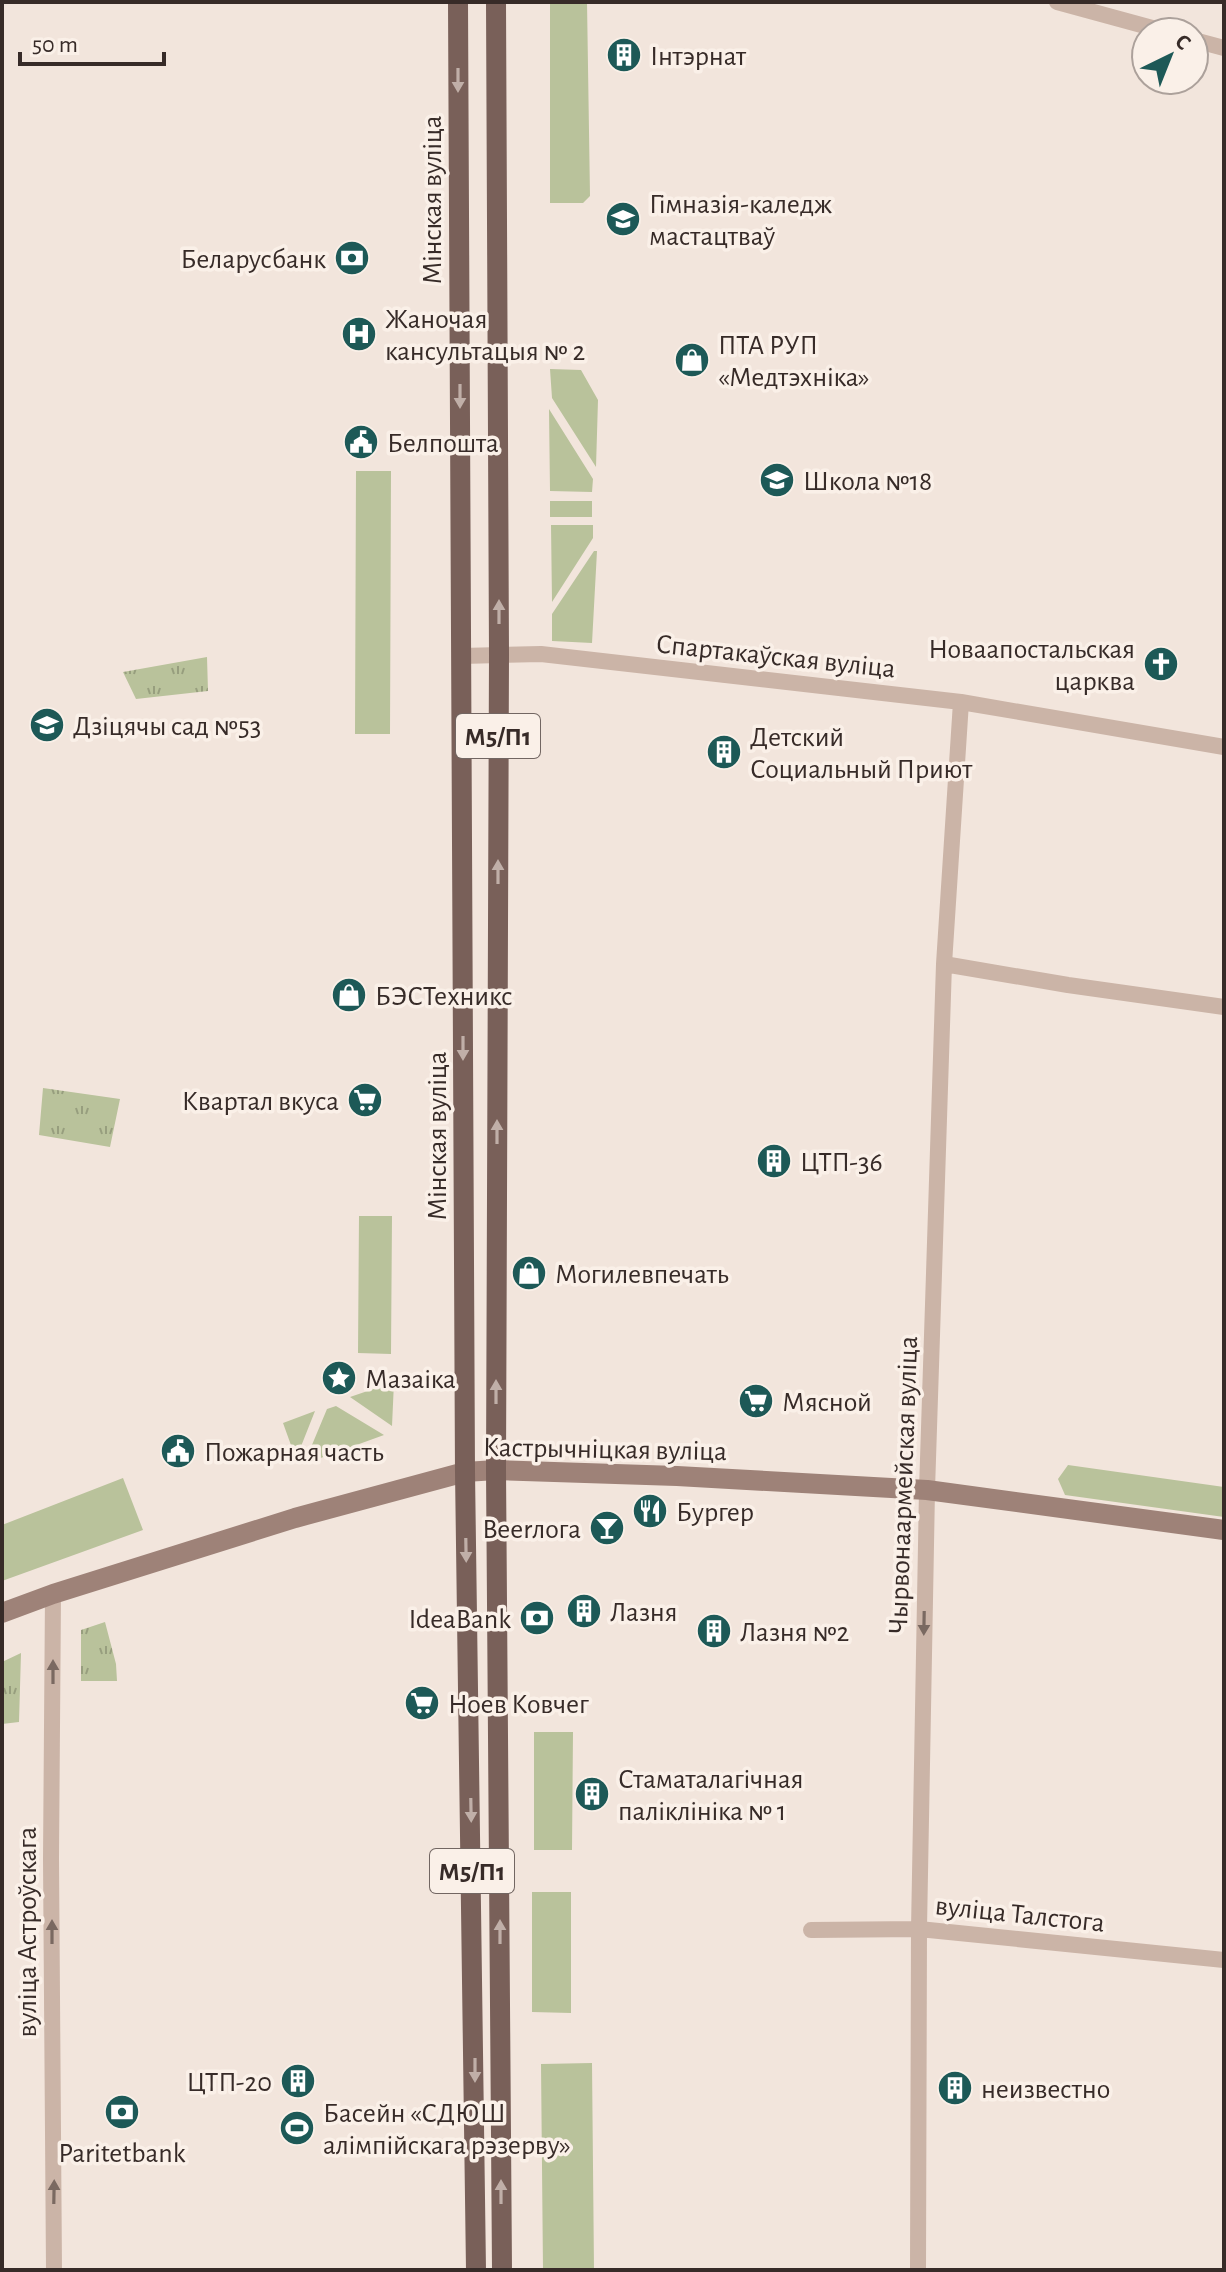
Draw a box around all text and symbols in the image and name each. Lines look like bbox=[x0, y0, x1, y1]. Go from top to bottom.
scale bar bbox=[20, 16, 164, 66]
north arrow bbox=[1130, 16, 1210, 96]
text: С bbox=[1171, 30, 1195, 54]
text: 50 m bbox=[32, 33, 78, 57]
building icon: Інтэрнат bbox=[605, 36, 643, 74]
place label: Інтэрнат bbox=[650, 43, 747, 71]
one-way arrow bbox=[452, 68, 464, 93]
street label: Мінская вуліца bbox=[419, 115, 447, 285]
place label: Гімназія-каледж мастацтваў bbox=[649, 191, 832, 251]
school or university icon: Гімназія-каледж мастацтваў bbox=[604, 200, 642, 238]
bank icon: Беларусбанк bbox=[333, 239, 371, 277]
place label: Беларусбанк bbox=[180, 246, 326, 274]
place label: Жаночая кансультацыя № 2 bbox=[385, 306, 585, 366]
hospital icon: Жаночая кансультацыя № 2 bbox=[340, 315, 378, 353]
place label: ПТА РУП «Медтэхніка» bbox=[718, 332, 870, 392]
shop icon: ПТА РУП «Медтэхніка» bbox=[673, 341, 711, 379]
one-way arrow bbox=[454, 384, 467, 409]
public building icon: Белпошта bbox=[342, 423, 380, 461]
place label: Белпошта bbox=[387, 430, 499, 458]
school or university icon: Школа №18 bbox=[758, 461, 796, 499]
place label: Школа №18 bbox=[803, 468, 932, 496]
one-way arrow bbox=[493, 599, 505, 624]
street label: Спартакаўская вуліца bbox=[655, 630, 897, 684]
place label: Новаапостальская царква bbox=[928, 636, 1135, 696]
church icon: Новаапостальская царква bbox=[1142, 645, 1180, 683]
school or university icon: Дзіцячы сад №53 bbox=[28, 706, 66, 744]
place label: Дзіцячы сад №53 bbox=[73, 713, 261, 741]
road number: М5/П1 bbox=[456, 714, 540, 758]
place label: Детский Социальный Приют bbox=[750, 724, 973, 784]
building icon: Детский Социальный Приют bbox=[705, 733, 743, 771]
one-way arrow bbox=[492, 859, 504, 884]
shop icon: БЭСТехникс bbox=[330, 976, 368, 1014]
place label: БЭСТехникс bbox=[375, 983, 513, 1011]
one-way arrow bbox=[457, 1036, 469, 1061]
street label: Мінская вуліца bbox=[424, 1051, 452, 1221]
supermarket icon: Квартал вкуса bbox=[346, 1081, 384, 1119]
place label: Квартал вкуса bbox=[182, 1088, 339, 1116]
one-way arrow bbox=[491, 1119, 503, 1144]
building icon: ЦТП-36 bbox=[755, 1142, 793, 1180]
place label: ЦТП-36 bbox=[800, 1149, 883, 1177]
shop icon: Могилевпечать bbox=[510, 1254, 548, 1292]
place label: Могилевпечать bbox=[555, 1261, 729, 1289]
street label: Чырвонаармейская вуліца bbox=[885, 1335, 923, 1635]
place icon: Мазаіка bbox=[320, 1359, 358, 1397]
place label: Мазаіка bbox=[365, 1366, 456, 1394]
one-way arrow bbox=[490, 1379, 503, 1404]
supermarket icon: Мясной bbox=[737, 1382, 775, 1420]
place label: Мясной bbox=[782, 1389, 872, 1417]
public building icon: Пожарная часть bbox=[159, 1432, 197, 1470]
street label: Кастрычніцкая вуліца bbox=[483, 1434, 727, 1466]
place label: Пожарная часть bbox=[204, 1439, 384, 1467]
restaurant icon: Бургер bbox=[631, 1492, 669, 1530]
place label: Бургер bbox=[676, 1499, 754, 1527]
bar icon: Beerлога bbox=[588, 1509, 626, 1547]
place label: Beerлога bbox=[483, 1516, 581, 1544]
one-way arrow bbox=[460, 1538, 472, 1563]
building icon: Лазня bbox=[565, 1592, 603, 1630]
bank icon: IdeaBank bbox=[518, 1599, 556, 1637]
place label: Лазня bbox=[610, 1599, 678, 1627]
place label: IdeaBank bbox=[409, 1606, 511, 1634]
one-way arrow bbox=[918, 1611, 931, 1636]
building icon: Лазня №2 bbox=[695, 1612, 733, 1650]
place label: Лазня №2 bbox=[740, 1619, 849, 1647]
one-way arrow bbox=[47, 1659, 59, 1684]
supermarket icon: Ноев Ковчег bbox=[403, 1684, 441, 1722]
place label: Ноев Ковчег bbox=[448, 1691, 589, 1719]
place label: Стаматалагічная паліклініка № 1 bbox=[618, 1766, 804, 1826]
building icon: Стаматалагічная паліклініка № 1 bbox=[573, 1775, 611, 1813]
one-way arrow bbox=[465, 1798, 477, 1823]
street label: вуліца Астроўскага bbox=[14, 1826, 42, 2037]
road number: М5/П1 bbox=[430, 1849, 514, 1893]
street label: вуліца Талстога bbox=[934, 1892, 1106, 1938]
one-way arrow bbox=[46, 1919, 58, 1944]
one-way arrow bbox=[494, 1919, 506, 1944]
one-way arrow bbox=[469, 2058, 481, 2083]
building icon: ЦТП-20 bbox=[279, 2062, 317, 2100]
place label: ЦТП-20 bbox=[187, 2069, 272, 2097]
building icon: неизвестно bbox=[936, 2069, 974, 2107]
place label: неизвестно bbox=[981, 2076, 1110, 2104]
bank icon: Paritetbank bbox=[103, 2093, 141, 2131]
place label: Басейн «СДЮШ алімпійскага рэзерву» bbox=[323, 2100, 571, 2160]
sports icon: Басейн «СДЮШ алімпійскага рэзерву» bbox=[278, 2109, 316, 2147]
place label: Paritetbank bbox=[59, 2140, 186, 2168]
one-way arrow bbox=[48, 2179, 60, 2204]
one-way arrow bbox=[495, 2179, 507, 2204]

